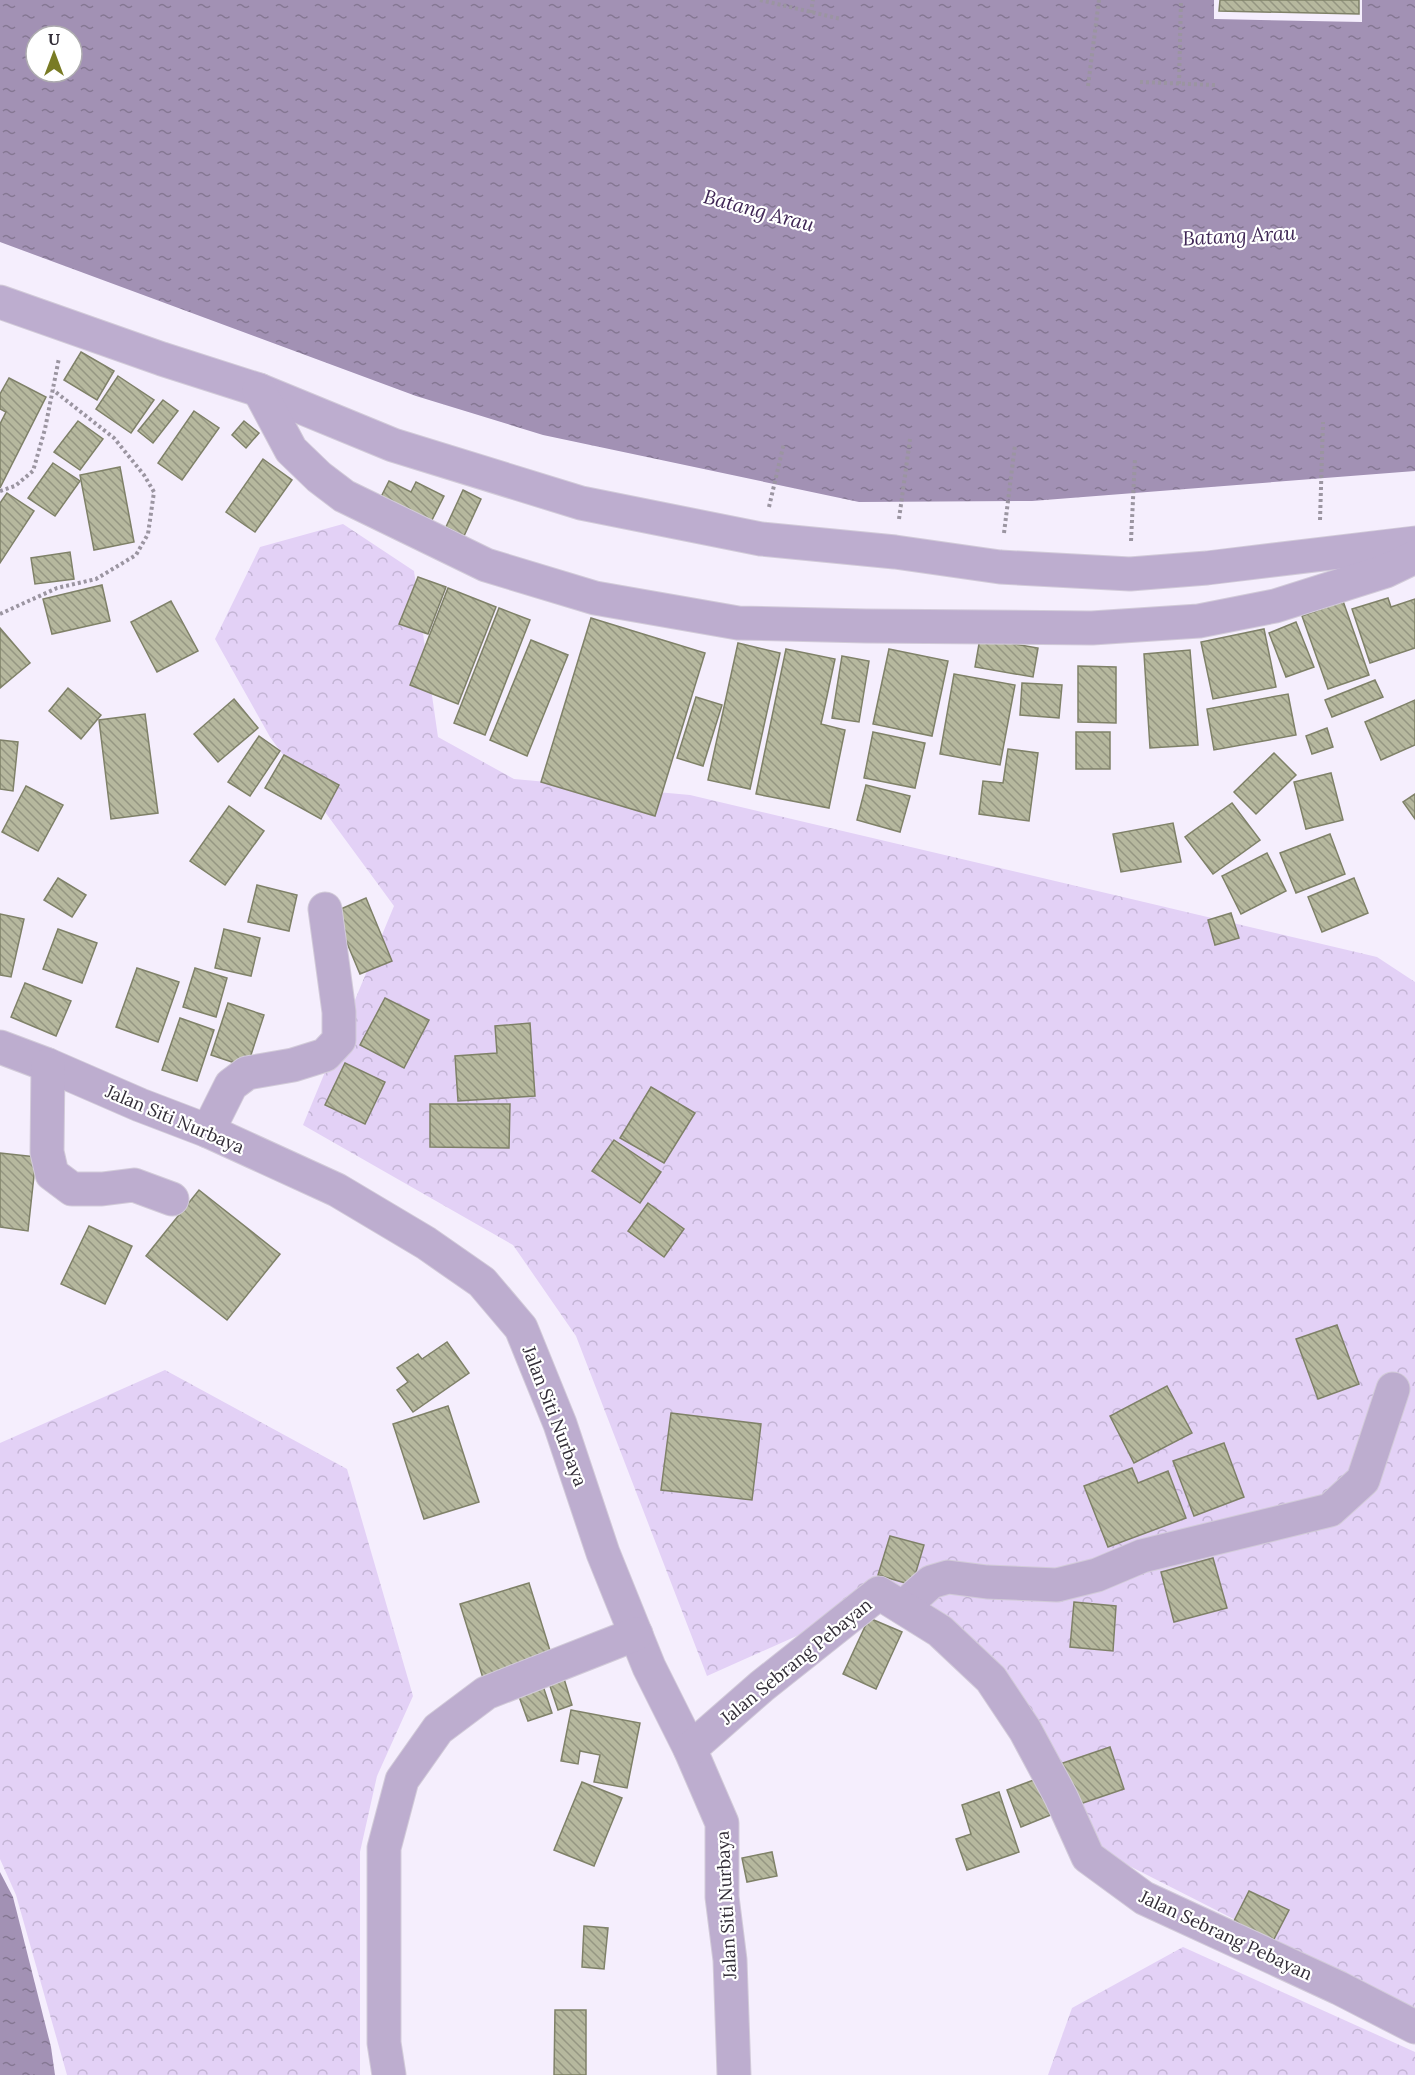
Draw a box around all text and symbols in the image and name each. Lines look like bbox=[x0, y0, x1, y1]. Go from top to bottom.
north arrow bbox=[24, 24, 84, 84]
text: U bbox=[48, 29, 60, 49]
water label: Batang Arau bbox=[701, 183, 817, 237]
water label: Batang Arau bbox=[1182, 220, 1296, 250]
street label: Jalan Siti Nurbaya bbox=[101, 1079, 248, 1159]
street label: Jalan Siti Nurbaya bbox=[517, 1342, 592, 1489]
street label: Jalan Sebrang Pebayan bbox=[715, 1593, 876, 1730]
street label: Jalan Siti Nurbaya bbox=[711, 1830, 741, 1981]
street label: Jalan Sebrang Pebayan bbox=[1135, 1884, 1316, 1985]

